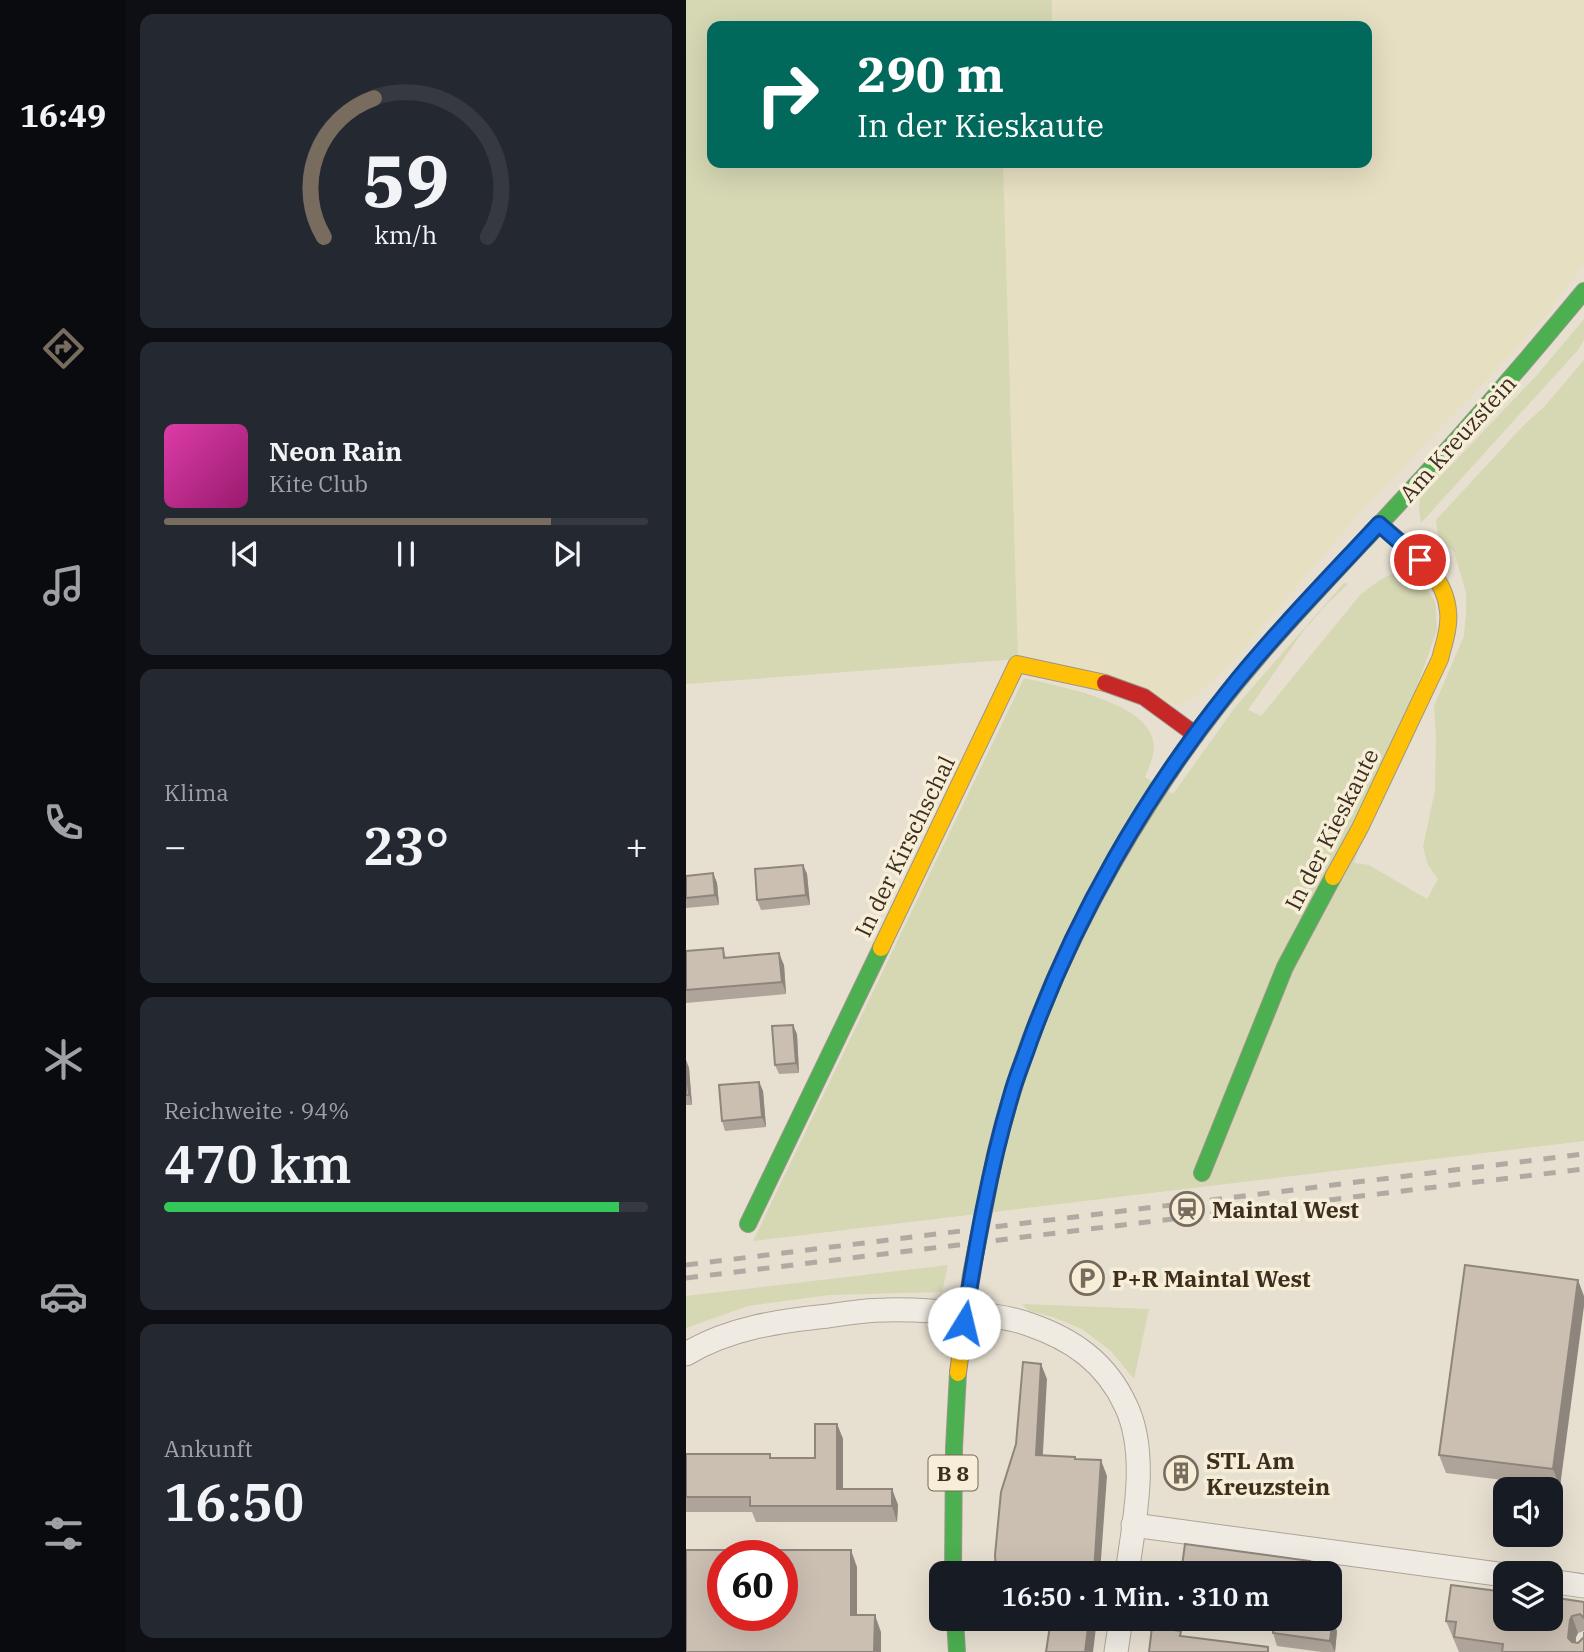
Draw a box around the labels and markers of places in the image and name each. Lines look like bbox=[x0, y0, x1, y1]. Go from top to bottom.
pin bbox=[1390, 530, 1450, 590]
station icon: Maintal West bbox=[1168, 1190, 1206, 1228]
place label: Maintal West bbox=[1212, 1194, 1359, 1224]
parking icon: P+R Maintal West bbox=[1068, 1259, 1106, 1297]
place label: P+R Maintal West bbox=[1112, 1263, 1311, 1293]
place label: STL Am Kreuzstein bbox=[1206, 1445, 1330, 1501]
building icon: STL Am Kreuzstein bbox=[1162, 1454, 1200, 1492]

